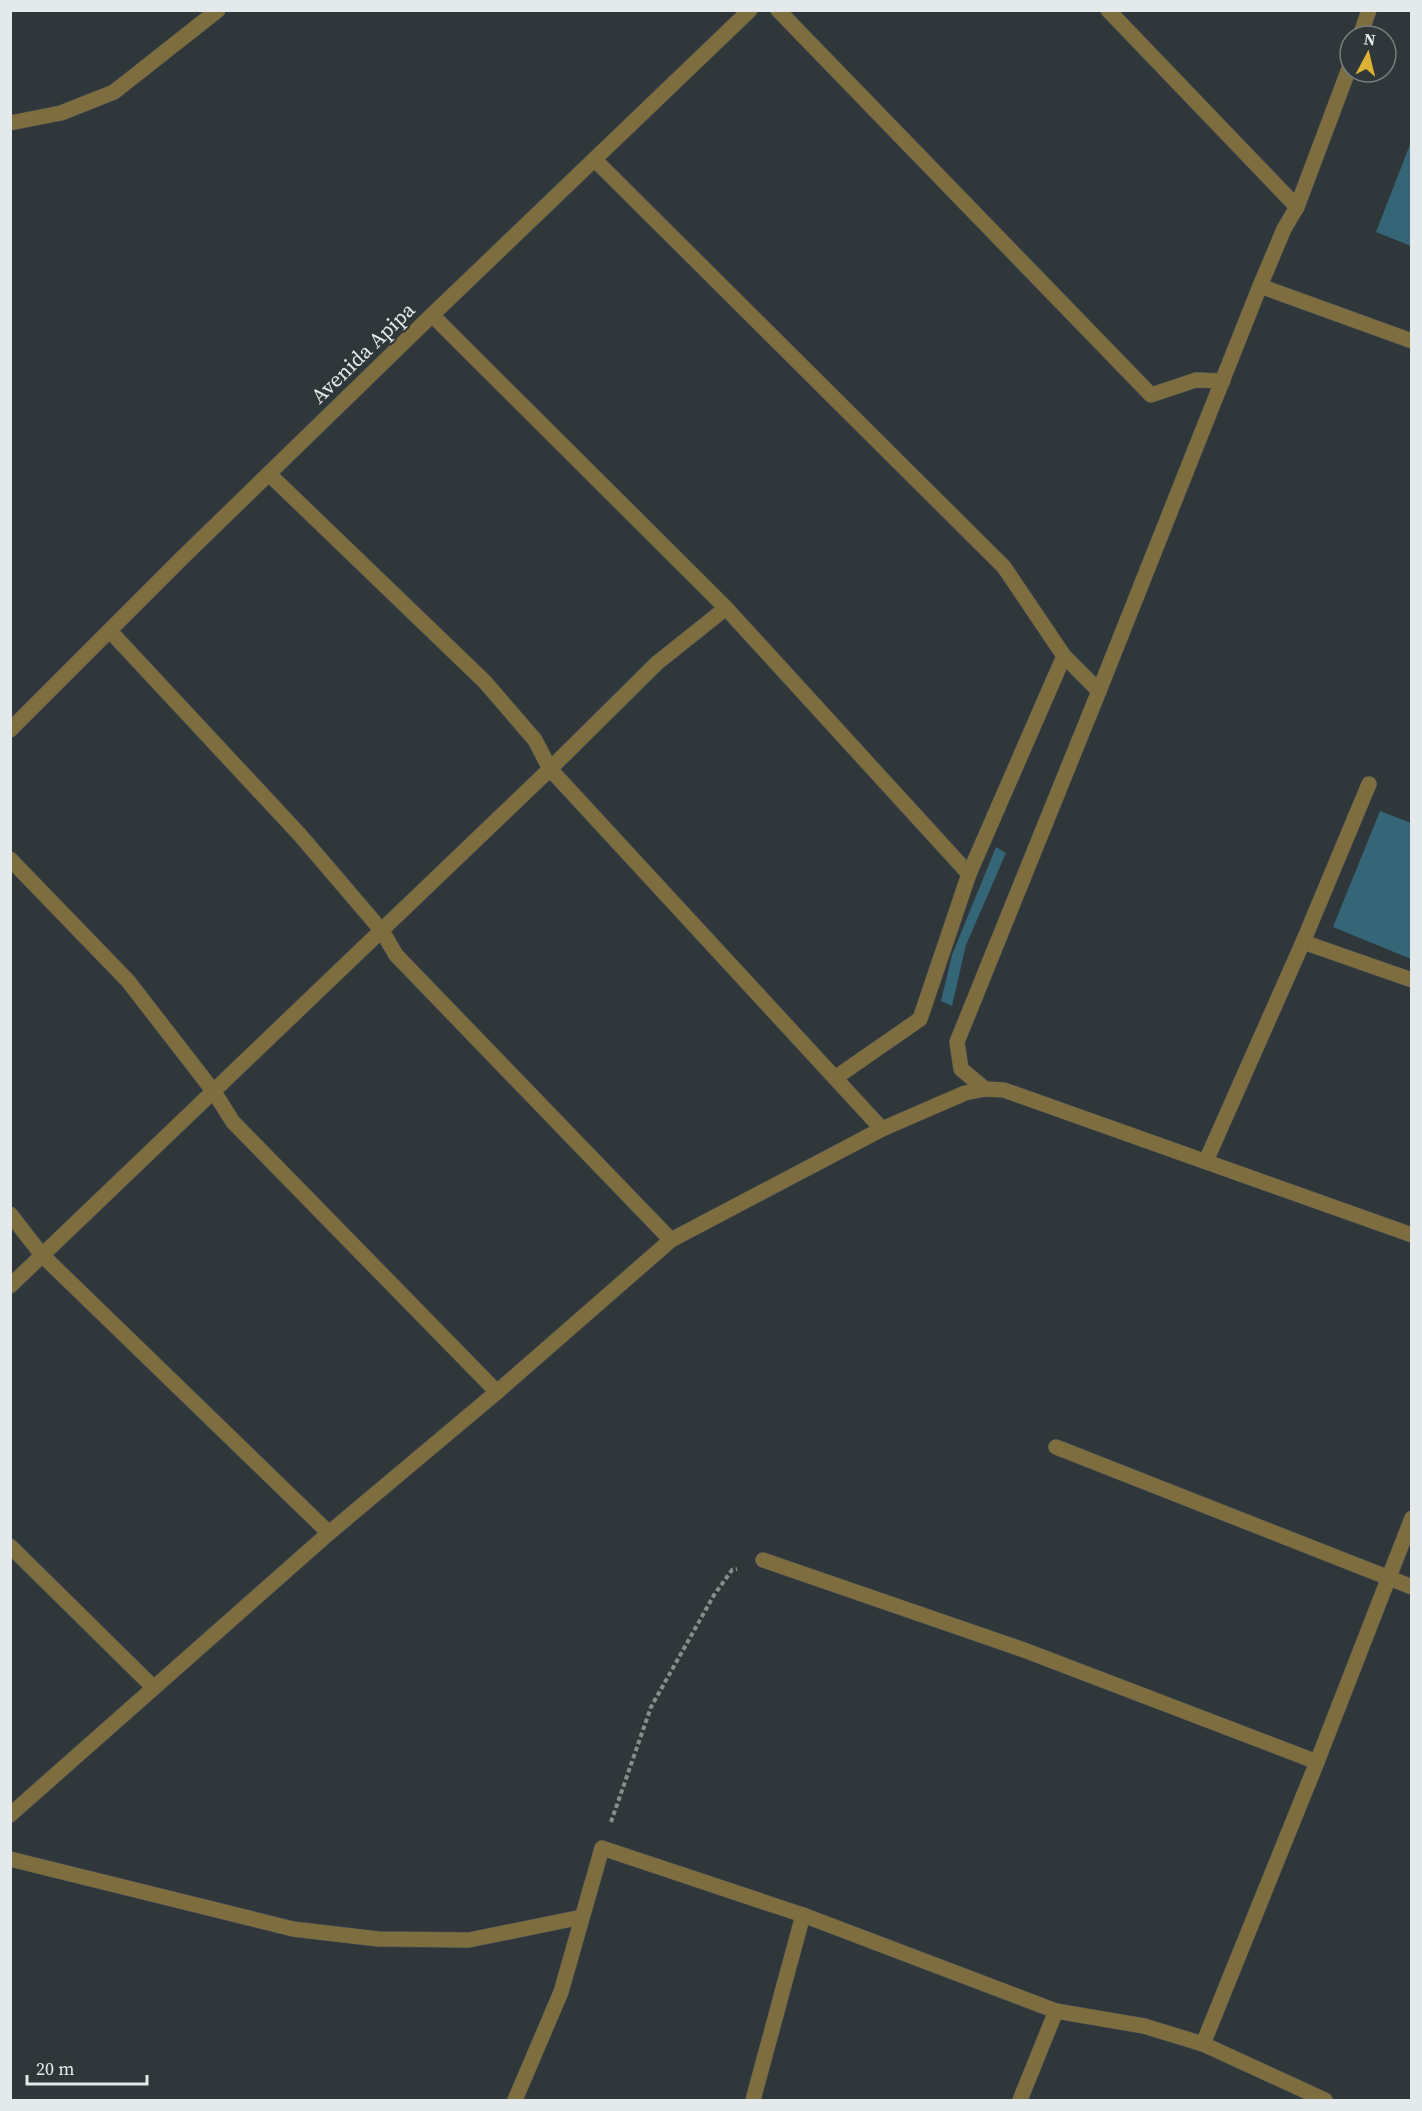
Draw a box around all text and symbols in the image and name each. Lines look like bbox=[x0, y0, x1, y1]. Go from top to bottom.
north arrow bbox=[1338, 24, 1398, 84]
text: N bbox=[1363, 27, 1377, 51]
street label: Avenida Apipa bbox=[304, 295, 421, 410]
scale bar bbox=[27, 2048, 147, 2086]
text: 20 m bbox=[36, 2056, 74, 2081]

